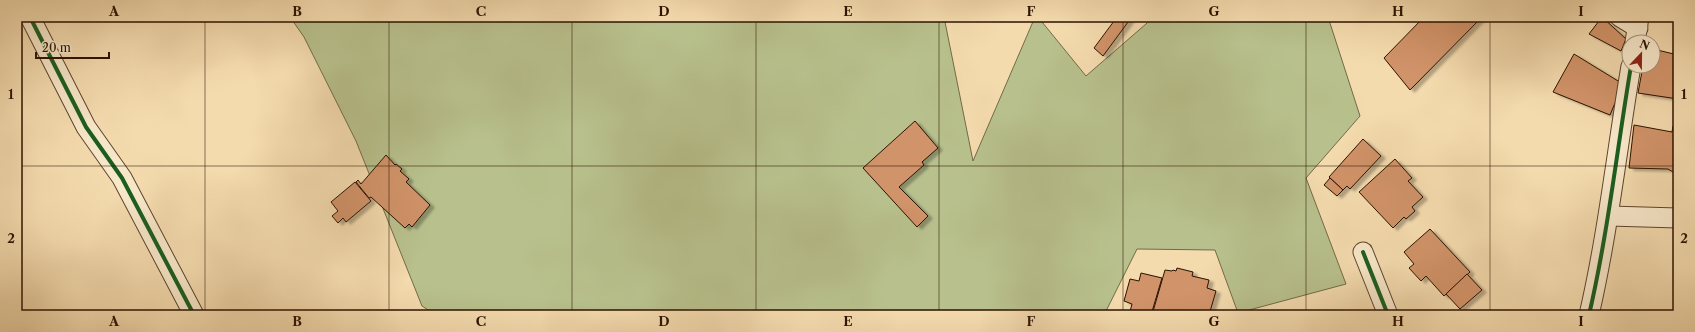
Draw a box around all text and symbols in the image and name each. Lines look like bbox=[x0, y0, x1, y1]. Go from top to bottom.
text: A bbox=[108, 3, 120, 19]
text: B bbox=[292, 3, 302, 19]
text: C bbox=[476, 3, 486, 19]
text: D bbox=[658, 3, 670, 19]
text: E bbox=[843, 3, 853, 19]
text: F bbox=[1027, 3, 1036, 19]
text: G bbox=[1208, 3, 1220, 19]
text: H bbox=[1392, 3, 1404, 19]
text: I bbox=[1578, 3, 1584, 19]
scale bar bbox=[36, 34, 109, 60]
north arrow bbox=[1621, 34, 1661, 74]
text: N bbox=[1638, 36, 1652, 53]
text: 20 m bbox=[42, 40, 71, 55]
text: 1 bbox=[8, 86, 14, 102]
text: 1 bbox=[1681, 86, 1687, 102]
text: 2 bbox=[7, 230, 15, 246]
text: 2 bbox=[1680, 230, 1688, 246]
text: A bbox=[108, 313, 120, 329]
text: B bbox=[292, 313, 302, 329]
text: C bbox=[476, 313, 486, 329]
text: D bbox=[658, 313, 670, 329]
text: E bbox=[843, 313, 853, 329]
text: F bbox=[1027, 313, 1036, 329]
text: G bbox=[1208, 313, 1220, 329]
text: H bbox=[1392, 313, 1404, 329]
text: I bbox=[1578, 313, 1584, 329]

